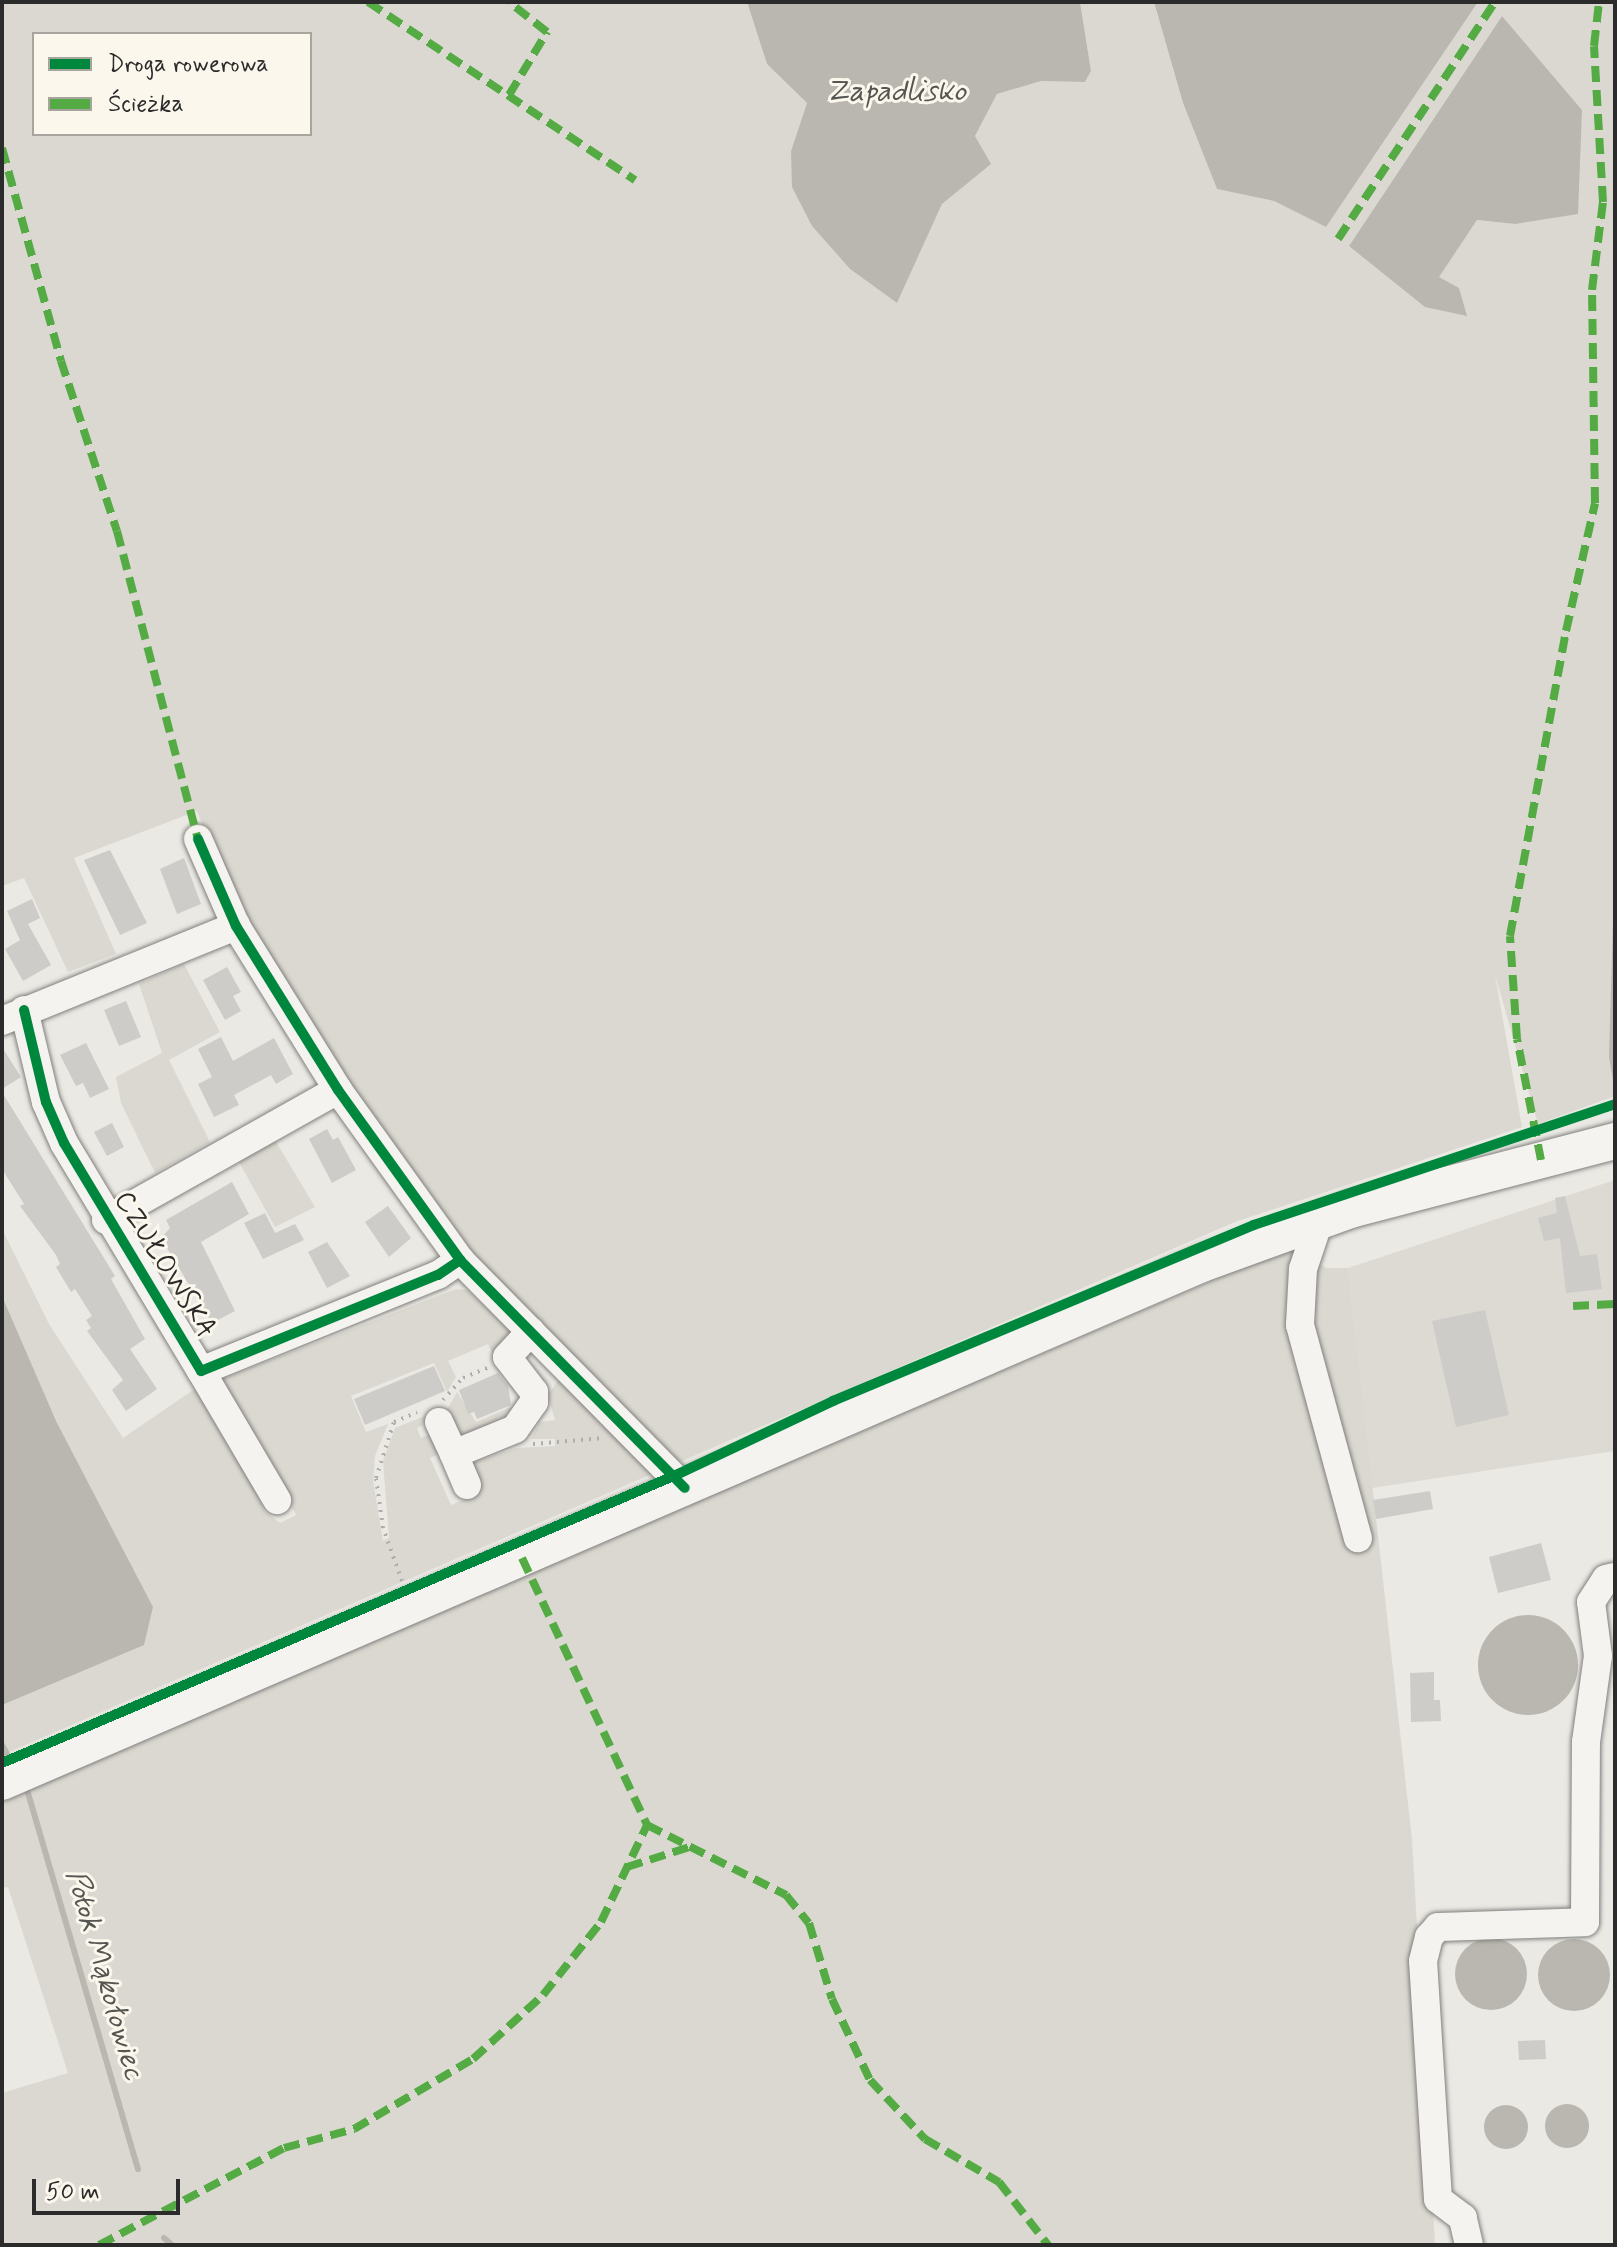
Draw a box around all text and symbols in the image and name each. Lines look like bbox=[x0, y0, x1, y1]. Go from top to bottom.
legend bbox=[32, 32, 312, 136]
text: Droga rowerowa bbox=[108, 49, 269, 80]
water label: Zapadlisko bbox=[826, 74, 966, 110]
text: Ścieżka bbox=[108, 89, 184, 120]
street label: CZUŁOWSKA bbox=[106, 1185, 222, 1345]
water label: Potok Mąkołowiec bbox=[57, 1866, 151, 2084]
scale bar bbox=[36, 2163, 184, 2213]
text: 50 m bbox=[46, 2177, 100, 2208]

